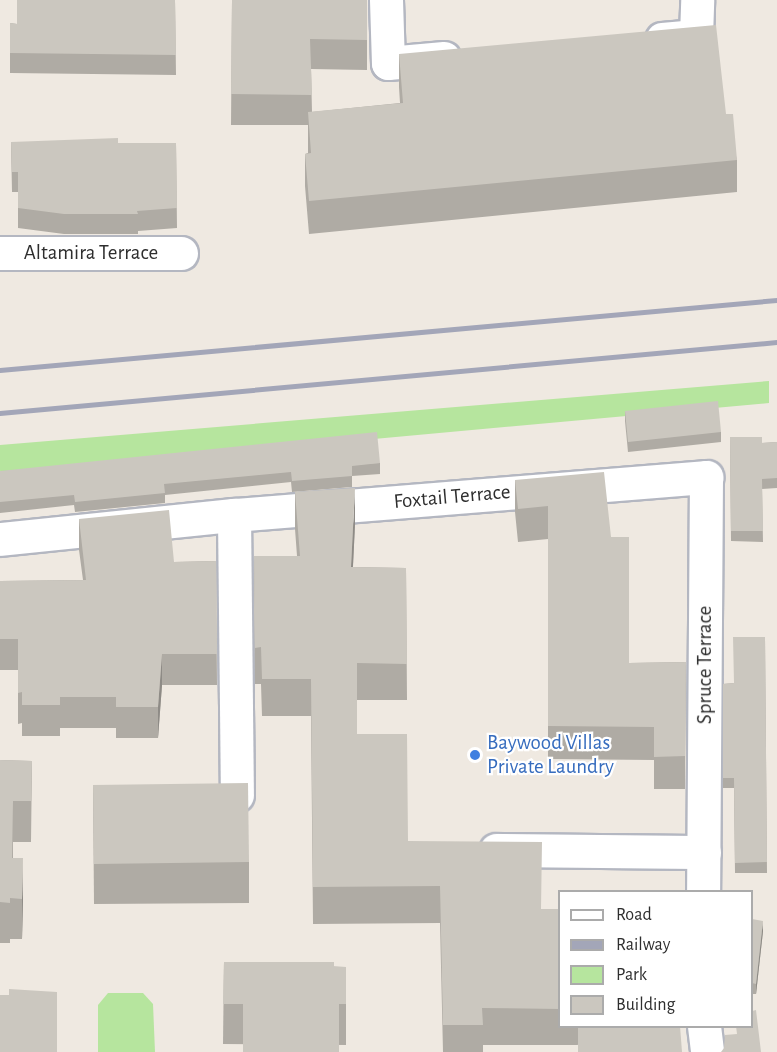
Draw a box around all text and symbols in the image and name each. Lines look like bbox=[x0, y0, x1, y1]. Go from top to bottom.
street label: Altamira Terrace bbox=[24, 240, 158, 266]
street label: Foxtail Terrace bbox=[393, 479, 511, 515]
street label: Spruce Terrace bbox=[692, 606, 718, 724]
place label: Baywood Villas Private Laundry bbox=[487, 730, 614, 780]
marker: Baywood Villas Private Laundry bbox=[468, 748, 482, 762]
legend bbox=[558, 890, 753, 1028]
text: Road bbox=[616, 906, 652, 924]
text: Railway bbox=[616, 936, 670, 954]
text: Park bbox=[616, 966, 647, 984]
text: Building bbox=[616, 996, 675, 1014]

